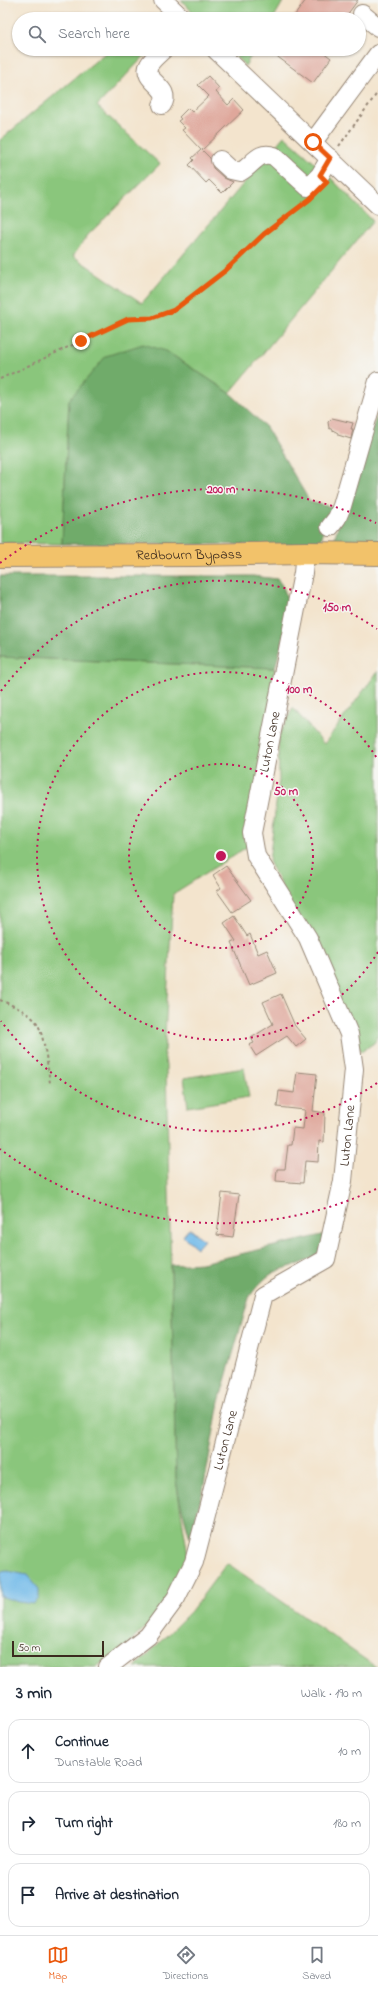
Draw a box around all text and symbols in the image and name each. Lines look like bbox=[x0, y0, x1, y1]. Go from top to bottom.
search box bbox=[12, 12, 366, 56]
icon: search bbox=[26, 23, 48, 45]
text: Search here bbox=[58, 23, 130, 45]
route start bbox=[304, 133, 322, 151]
route end bbox=[72, 332, 90, 350]
text: 200 m bbox=[206, 481, 236, 499]
street label: Redbourn Bypass bbox=[136, 544, 242, 566]
text: 150 m bbox=[323, 599, 352, 617]
text: 100 m bbox=[286, 681, 313, 699]
street label: Luton Lane bbox=[254, 709, 286, 774]
text: 50 m bbox=[274, 783, 299, 801]
centre of rings bbox=[214, 849, 228, 863]
street label: Luton Lane bbox=[334, 1103, 361, 1167]
street label: Luton Lane bbox=[208, 1407, 244, 1472]
scale bar bbox=[12, 1639, 104, 1658]
text: 50 m bbox=[18, 1640, 40, 1656]
text: 3 min bbox=[16, 1681, 52, 1706]
text: Walk · 190 m bbox=[301, 1684, 362, 1703]
text: Continue bbox=[55, 1731, 109, 1753]
icon: ahead bbox=[17, 1740, 39, 1762]
text: 10 m bbox=[338, 1742, 361, 1761]
text: Dunstable Road bbox=[55, 1753, 142, 1772]
icon: right bbox=[17, 1812, 39, 1834]
text: Turn right bbox=[55, 1812, 113, 1834]
text: 180 m bbox=[333, 1814, 361, 1833]
icon: arrive bbox=[17, 1884, 39, 1906]
text: Arrive at destination bbox=[55, 1884, 179, 1906]
tab: Map bbox=[47, 1944, 69, 1984]
tab: Directions bbox=[163, 1944, 208, 1984]
tab: Saved bbox=[302, 1944, 331, 1984]

